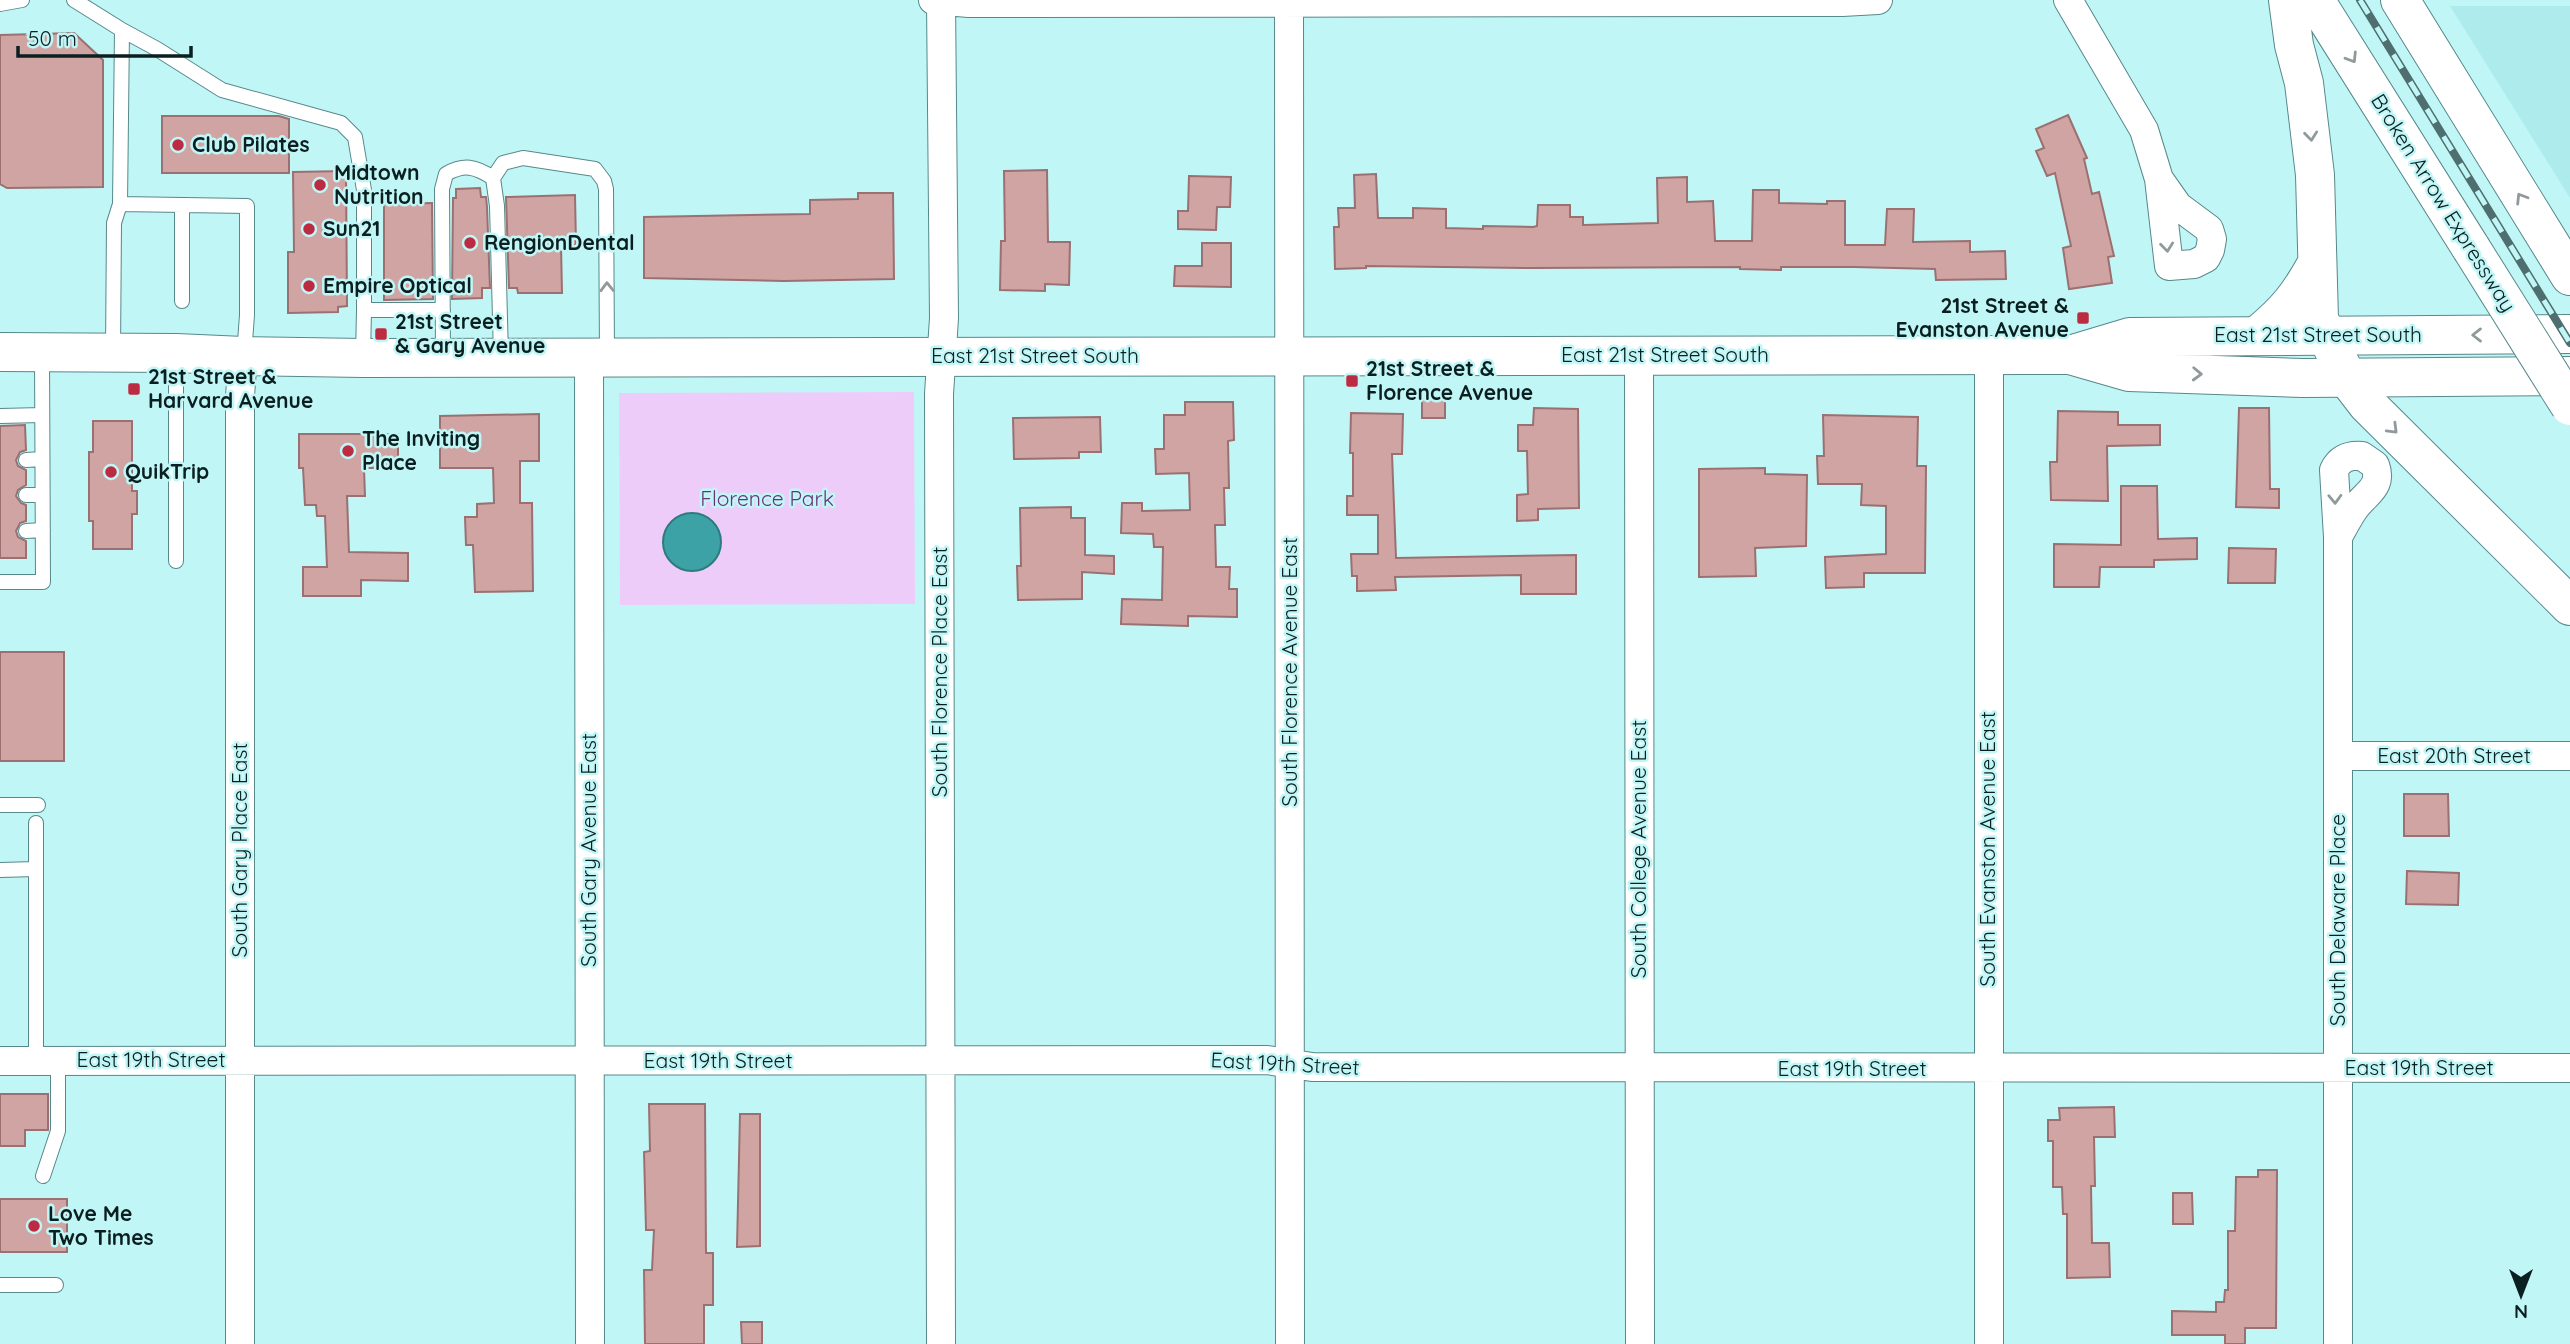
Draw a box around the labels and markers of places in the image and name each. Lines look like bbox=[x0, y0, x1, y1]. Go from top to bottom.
place label: Club Pilates bbox=[192, 131, 310, 157]
marker: Club Pilates bbox=[170, 137, 186, 153]
place label: Midtown Nutrition bbox=[334, 159, 424, 209]
marker: Midtown Nutrition bbox=[312, 177, 328, 193]
place label: Sun21 bbox=[323, 215, 381, 241]
marker: Sun21 bbox=[301, 221, 317, 237]
place label: RengionDental bbox=[484, 229, 635, 255]
marker: RengionDental bbox=[462, 235, 478, 251]
place label: Empire Optical bbox=[323, 272, 472, 298]
marker: Empire Optical bbox=[301, 278, 317, 294]
place label: 21st Street & Evanston Avenue bbox=[1896, 292, 2069, 342]
place label: 21st Street & Gary Avenue bbox=[395, 308, 545, 358]
marker: 21st Street & Evanston Avenue bbox=[2075, 310, 2091, 326]
marker: 21st Street & Gary Avenue bbox=[373, 326, 389, 342]
place label: 21st Street & Florence Avenue bbox=[1366, 355, 1533, 405]
place label: 21st Street & Harvard Avenue bbox=[148, 363, 313, 413]
marker: 21st Street & Florence Avenue bbox=[1344, 373, 1360, 389]
marker: 21st Street & Harvard Avenue bbox=[126, 381, 142, 397]
place label: The Inviting Place bbox=[362, 425, 480, 475]
marker: The Inviting Place bbox=[340, 443, 356, 459]
place label: QuikTrip bbox=[125, 458, 209, 484]
marker: QuikTrip bbox=[103, 464, 119, 480]
place label: Love Me Two Times bbox=[48, 1200, 154, 1250]
marker: Love Me Two Times bbox=[26, 1218, 42, 1234]

